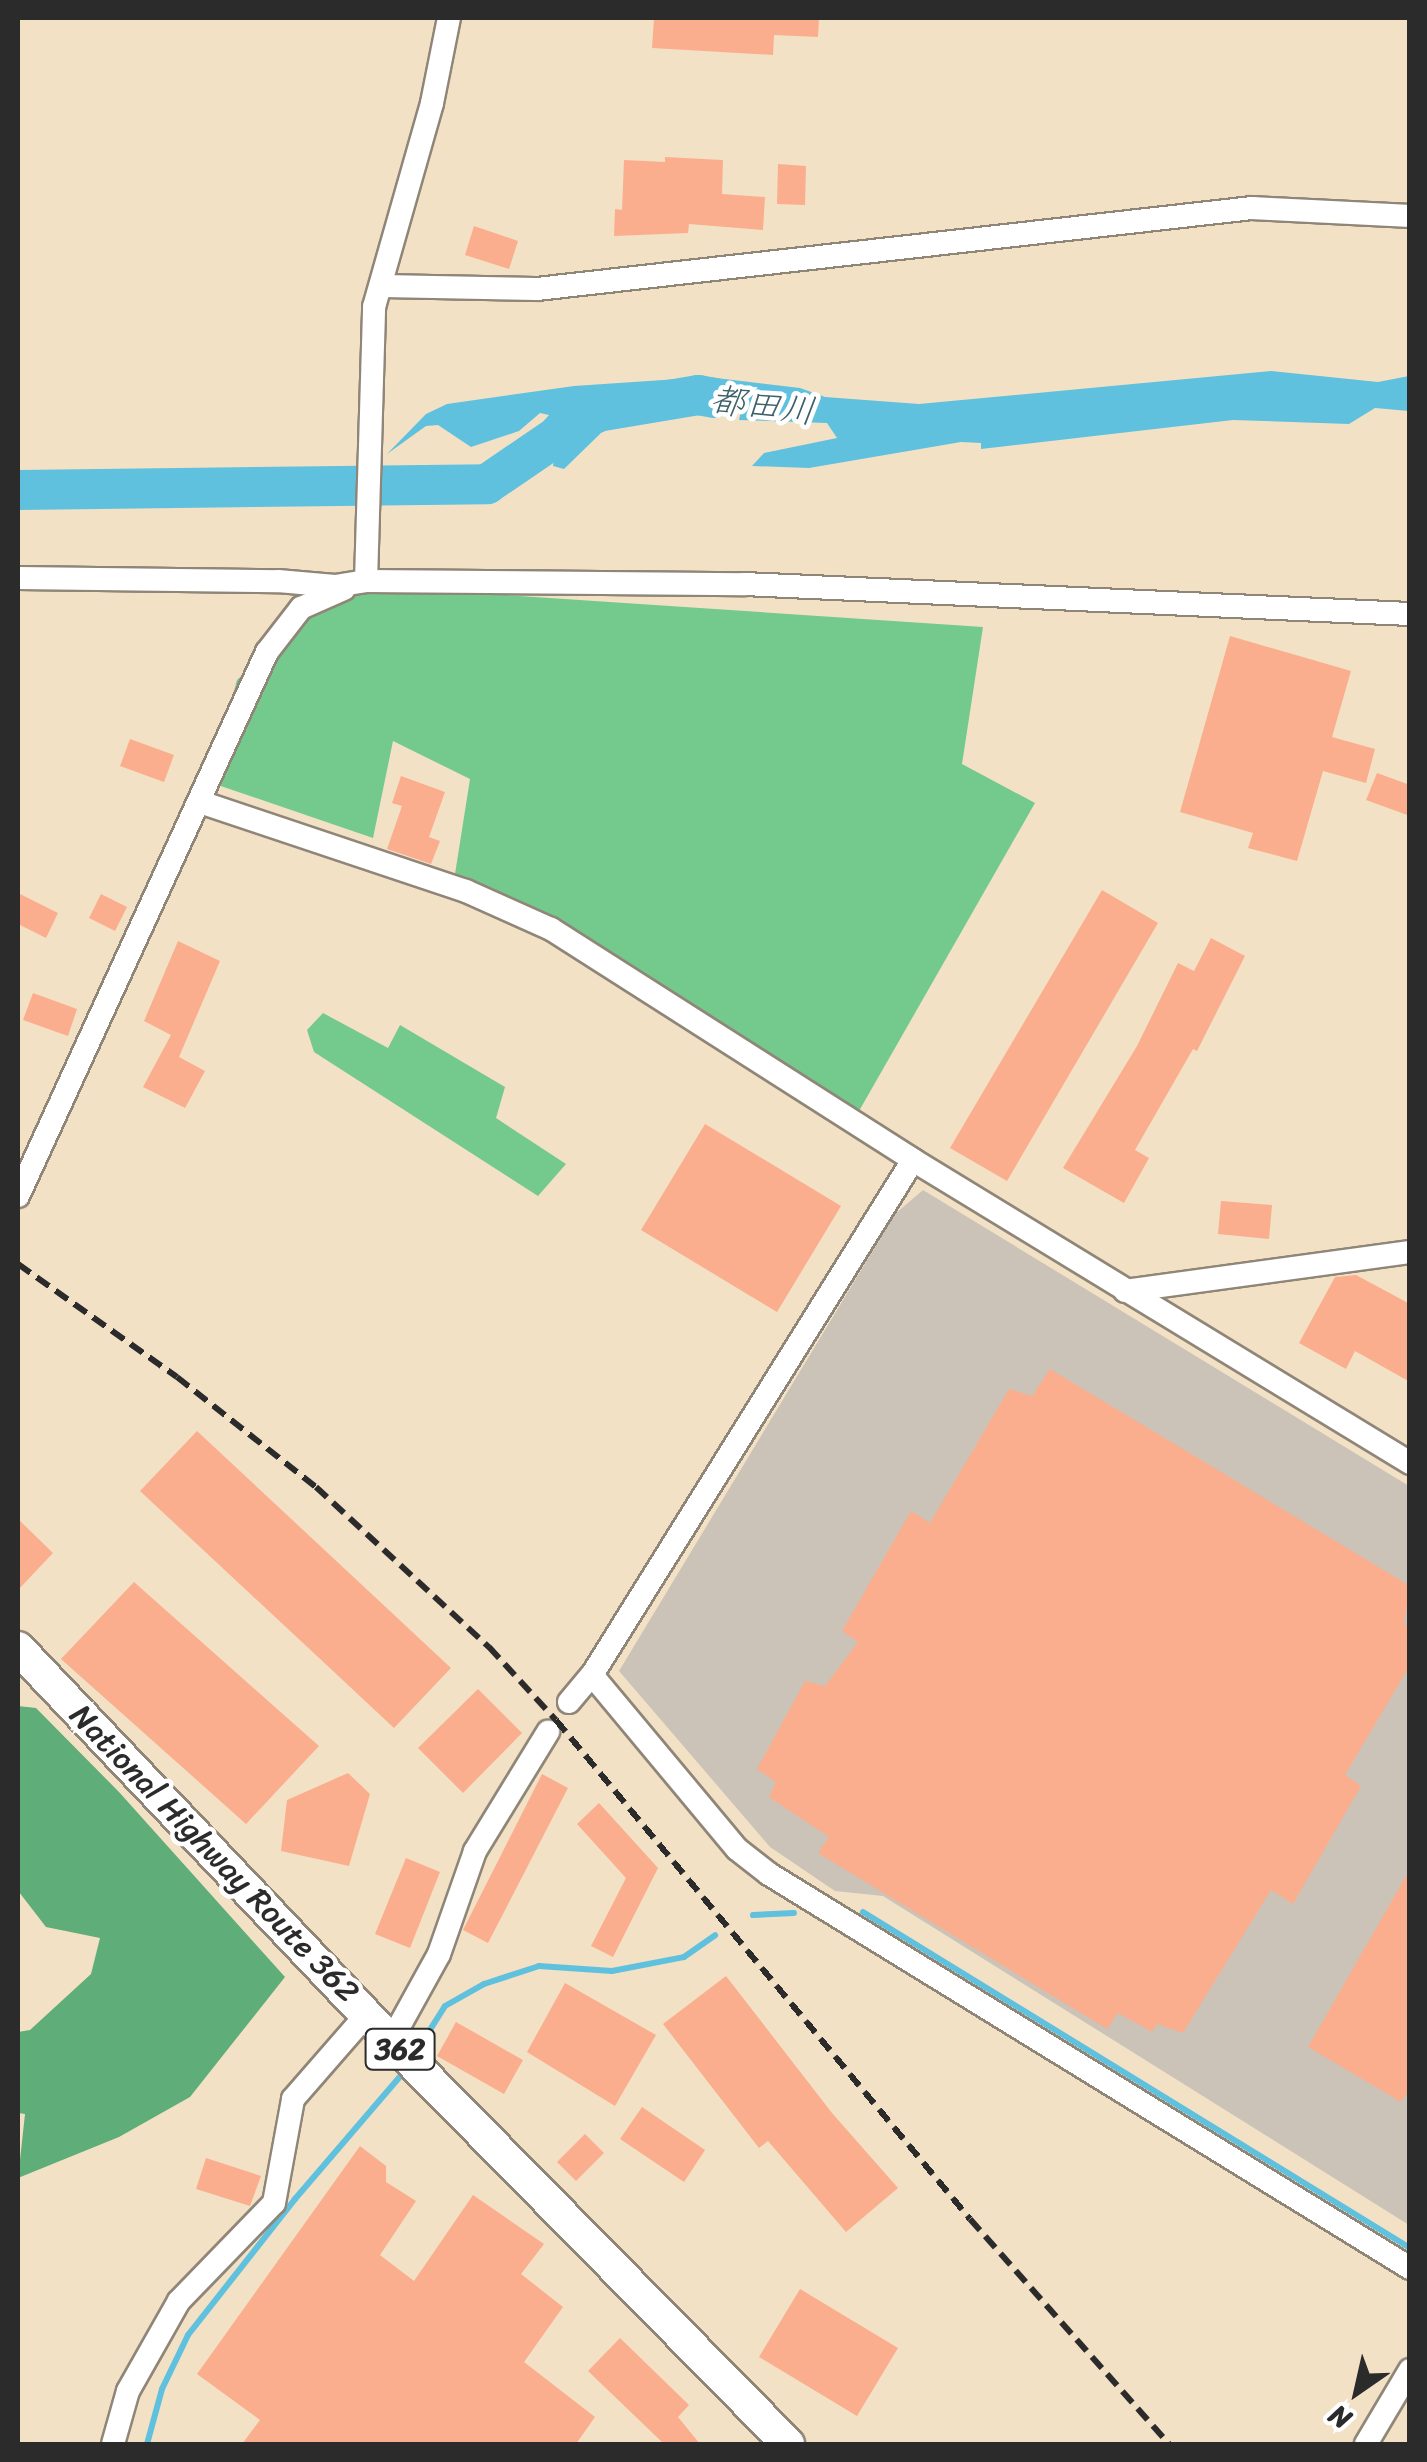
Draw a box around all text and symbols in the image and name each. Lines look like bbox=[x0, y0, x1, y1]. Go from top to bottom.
water label: 都田川 bbox=[708, 378, 818, 432]
street label: National Highway Route 362 bbox=[61, 1697, 367, 2011]
road number: 362 bbox=[362, 2024, 438, 2074]
north arrow bbox=[1307, 2342, 1407, 2442]
text: N bbox=[1318, 2392, 1362, 2443]

